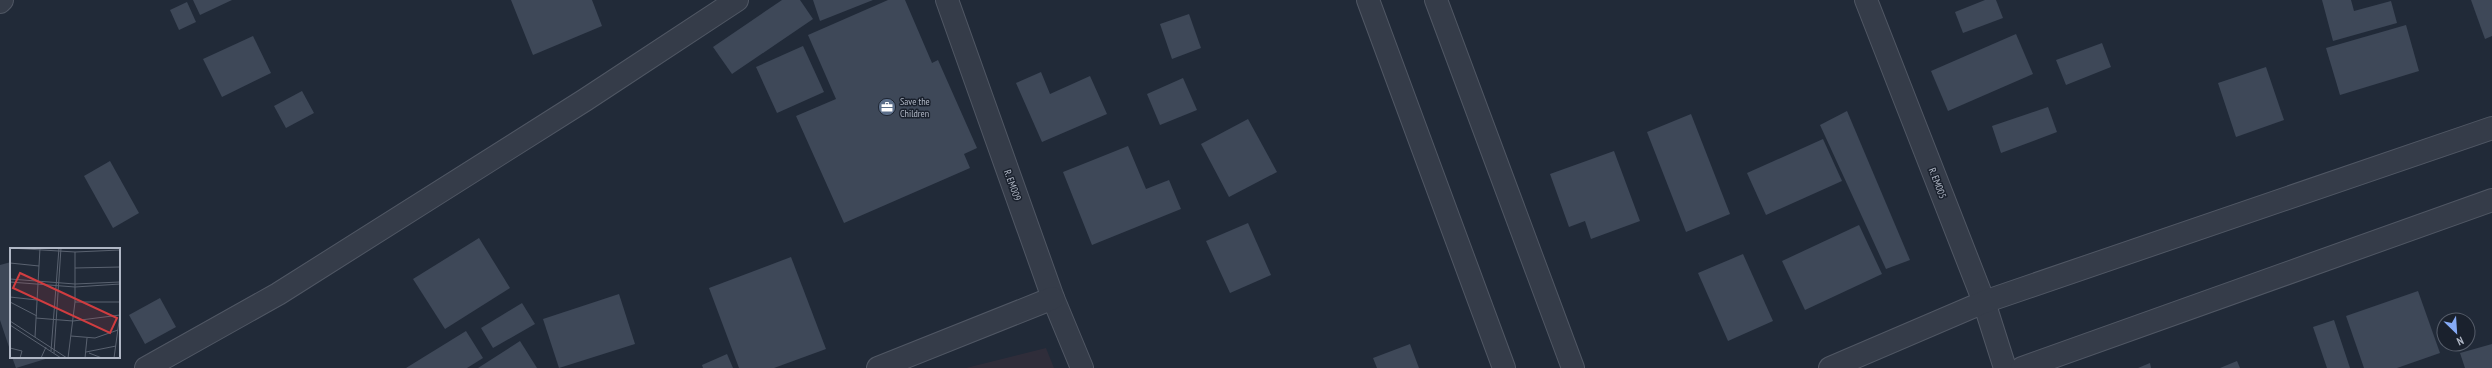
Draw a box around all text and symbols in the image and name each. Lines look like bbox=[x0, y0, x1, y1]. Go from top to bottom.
place label: Save the Children bbox=[900, 95, 930, 120]
office icon: Save the Children bbox=[877, 97, 897, 117]
street label: R. EM005 bbox=[1926, 166, 1949, 201]
street label: R. EM009 bbox=[1001, 168, 1024, 203]
inset map bbox=[10, 248, 120, 358]
north arrow bbox=[2436, 312, 2476, 352]
text: N bbox=[2455, 333, 2466, 349]

